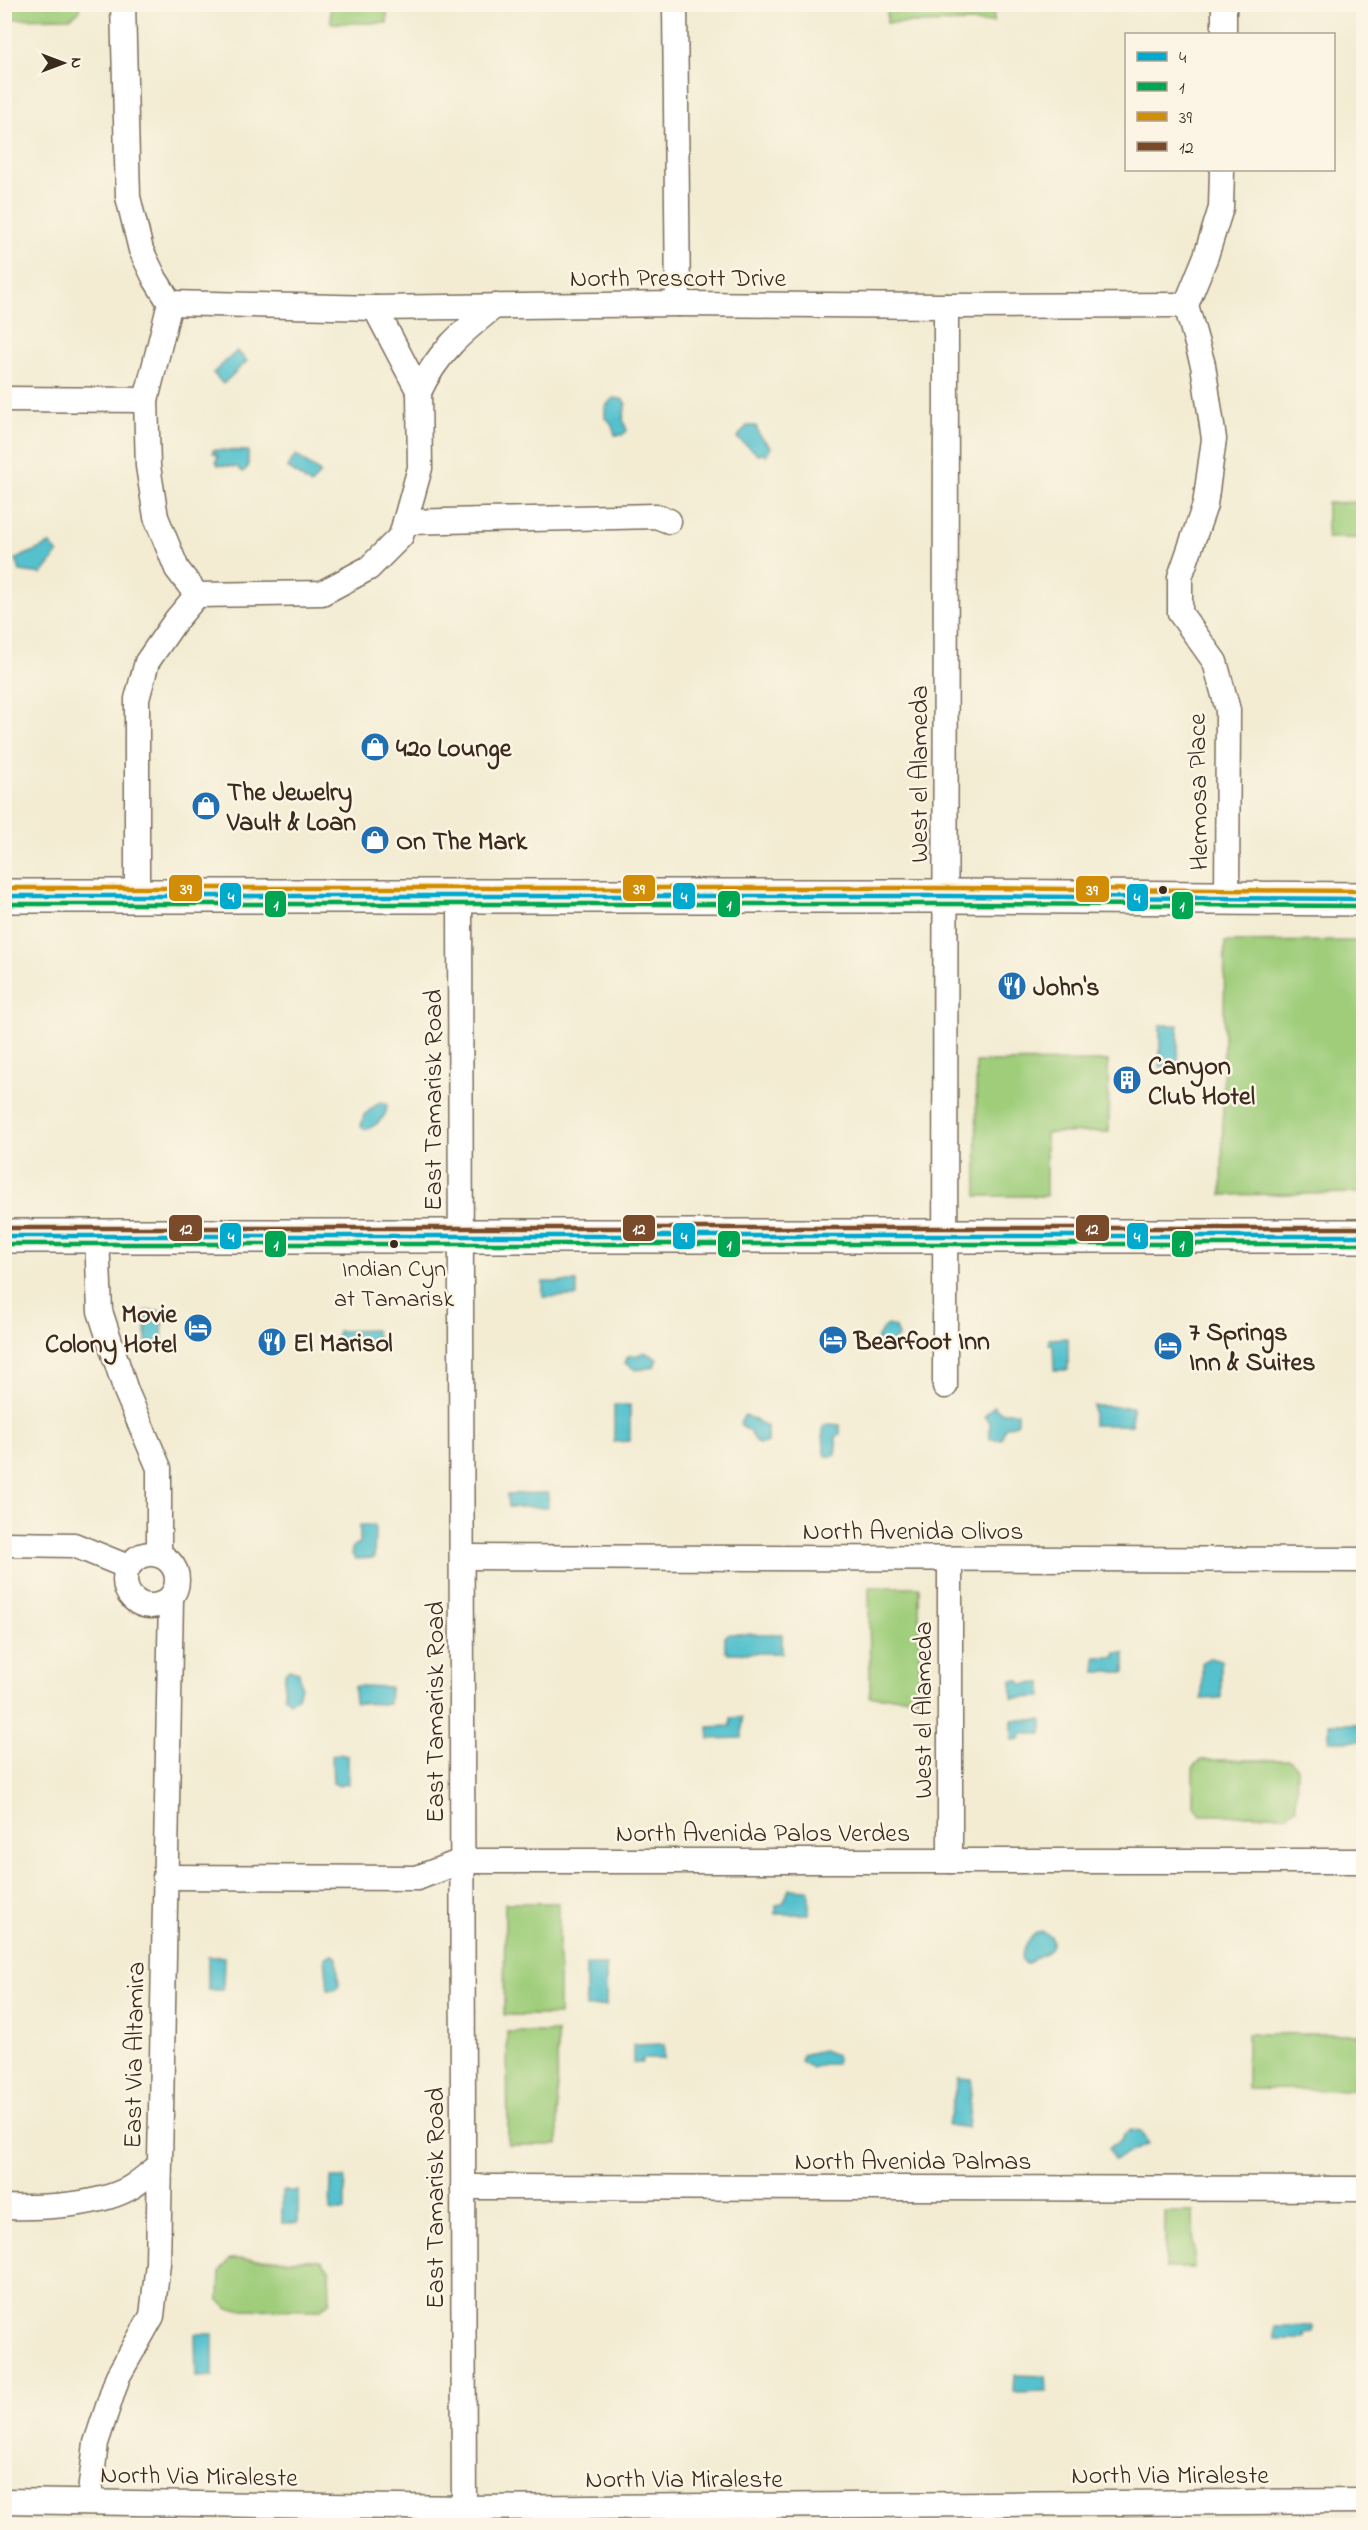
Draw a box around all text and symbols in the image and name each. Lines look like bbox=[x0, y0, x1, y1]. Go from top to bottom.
north arrow bbox=[33, 33, 93, 93]
legend bbox=[1125, 33, 1335, 171]
text: 4 bbox=[1179, 46, 1187, 72]
text: N bbox=[64, 58, 88, 69]
text: 1 bbox=[1179, 76, 1185, 102]
text: 39 bbox=[1179, 106, 1192, 132]
text: 12 bbox=[1179, 136, 1194, 162]
street label: North Prescott Drive bbox=[570, 261, 787, 299]
street label: West el Alameda bbox=[902, 685, 940, 863]
street label: Hermosa Place bbox=[1180, 713, 1220, 871]
shop icon: 420 Lounge bbox=[359, 731, 391, 763]
place label: 420 Lounge bbox=[396, 731, 513, 770]
place label: The Jewelry Vault & Loan bbox=[226, 775, 356, 843]
shop icon: The Jewelry Vault & Loan bbox=[190, 790, 222, 822]
shop icon: On The Mark bbox=[359, 824, 391, 856]
place label: On The Mark bbox=[396, 824, 528, 862]
line badge: 39 bbox=[168, 874, 203, 902]
line badge: 39 bbox=[622, 874, 656, 902]
line badge: 39 bbox=[1075, 875, 1110, 903]
text: 39 bbox=[179, 878, 192, 902]
text: 39 bbox=[632, 878, 645, 902]
text: 39 bbox=[1085, 879, 1098, 903]
line badge: 4 bbox=[219, 882, 242, 910]
line badge: 4 bbox=[672, 882, 696, 910]
line badge: 4 bbox=[1126, 883, 1149, 912]
unlabelled marker bbox=[1157, 884, 1169, 896]
text: 4 bbox=[227, 886, 235, 910]
text: 4 bbox=[680, 886, 688, 910]
text: 4 bbox=[1133, 887, 1141, 911]
line badge: 1 bbox=[264, 890, 287, 918]
line badge: 1 bbox=[717, 890, 741, 918]
line badge: 1 bbox=[1171, 891, 1194, 920]
text: 1 bbox=[273, 894, 279, 918]
text: 1 bbox=[726, 894, 732, 918]
text: 1 bbox=[1179, 895, 1185, 919]
restaurant icon: John's bbox=[996, 970, 1028, 1002]
place label: John's bbox=[1033, 970, 1100, 1008]
street label: East Tamarisk Road bbox=[416, 989, 454, 1211]
place label: Canyon Club Hotel bbox=[1148, 1049, 1255, 1117]
building icon: Canyon Club Hotel bbox=[1111, 1064, 1143, 1096]
line badge: 12 bbox=[168, 1214, 203, 1242]
line badge: 12 bbox=[622, 1214, 656, 1242]
line badge: 12 bbox=[1075, 1214, 1110, 1242]
text: 12 bbox=[179, 1218, 193, 1242]
text: 12 bbox=[632, 1218, 646, 1242]
text: 12 bbox=[1085, 1218, 1099, 1242]
line badge: 4 bbox=[219, 1222, 242, 1250]
line badge: 4 bbox=[672, 1222, 696, 1250]
line badge: 4 bbox=[1126, 1222, 1149, 1250]
text: 4 bbox=[227, 1226, 235, 1250]
text: 4 bbox=[680, 1226, 688, 1250]
text: 4 bbox=[1133, 1226, 1141, 1250]
line badge: 1 bbox=[264, 1230, 287, 1258]
line badge: 1 bbox=[717, 1230, 741, 1258]
line badge: 1 bbox=[1171, 1230, 1194, 1258]
text: 1 bbox=[273, 1234, 279, 1258]
text: 1 bbox=[726, 1234, 732, 1258]
text: 1 bbox=[1179, 1234, 1185, 1258]
marker: Indian Cyn at Tamarisk bbox=[388, 1238, 400, 1250]
place label: Indian Cyn at Tamarisk bbox=[334, 1253, 454, 1318]
place label: Movie Colony Hotel bbox=[45, 1297, 178, 1365]
hotel icon: Movie Colony Hotel bbox=[182, 1312, 214, 1344]
place label: 7 Springs Inn & Suites bbox=[1189, 1315, 1315, 1383]
hotel icon: Bearfoot Inn bbox=[817, 1324, 849, 1356]
place label: Bearfoot Inn bbox=[853, 1324, 990, 1362]
restaurant icon: El Marisol bbox=[256, 1326, 288, 1358]
place label: El Marisol bbox=[293, 1326, 393, 1364]
hotel icon: 7 Springs Inn & Suites bbox=[1152, 1330, 1184, 1362]
street label: North Avenida Olivos bbox=[803, 1514, 1023, 1552]
street label: East Tamarisk Road bbox=[418, 1601, 456, 1823]
street label: West el Alameda bbox=[906, 1621, 944, 1799]
street label: North Avenida Palos Verdes bbox=[616, 1816, 910, 1854]
street label: East Via Altamira bbox=[115, 1961, 157, 2149]
street label: East Tamarisk Road bbox=[418, 2087, 456, 2309]
street label: North Avenida Palmas bbox=[794, 2144, 1032, 2182]
street label: North Via Miraleste bbox=[100, 2457, 298, 2499]
street label: North Via Miraleste bbox=[1071, 2458, 1269, 2496]
street label: North Via Miraleste bbox=[585, 2462, 783, 2500]

